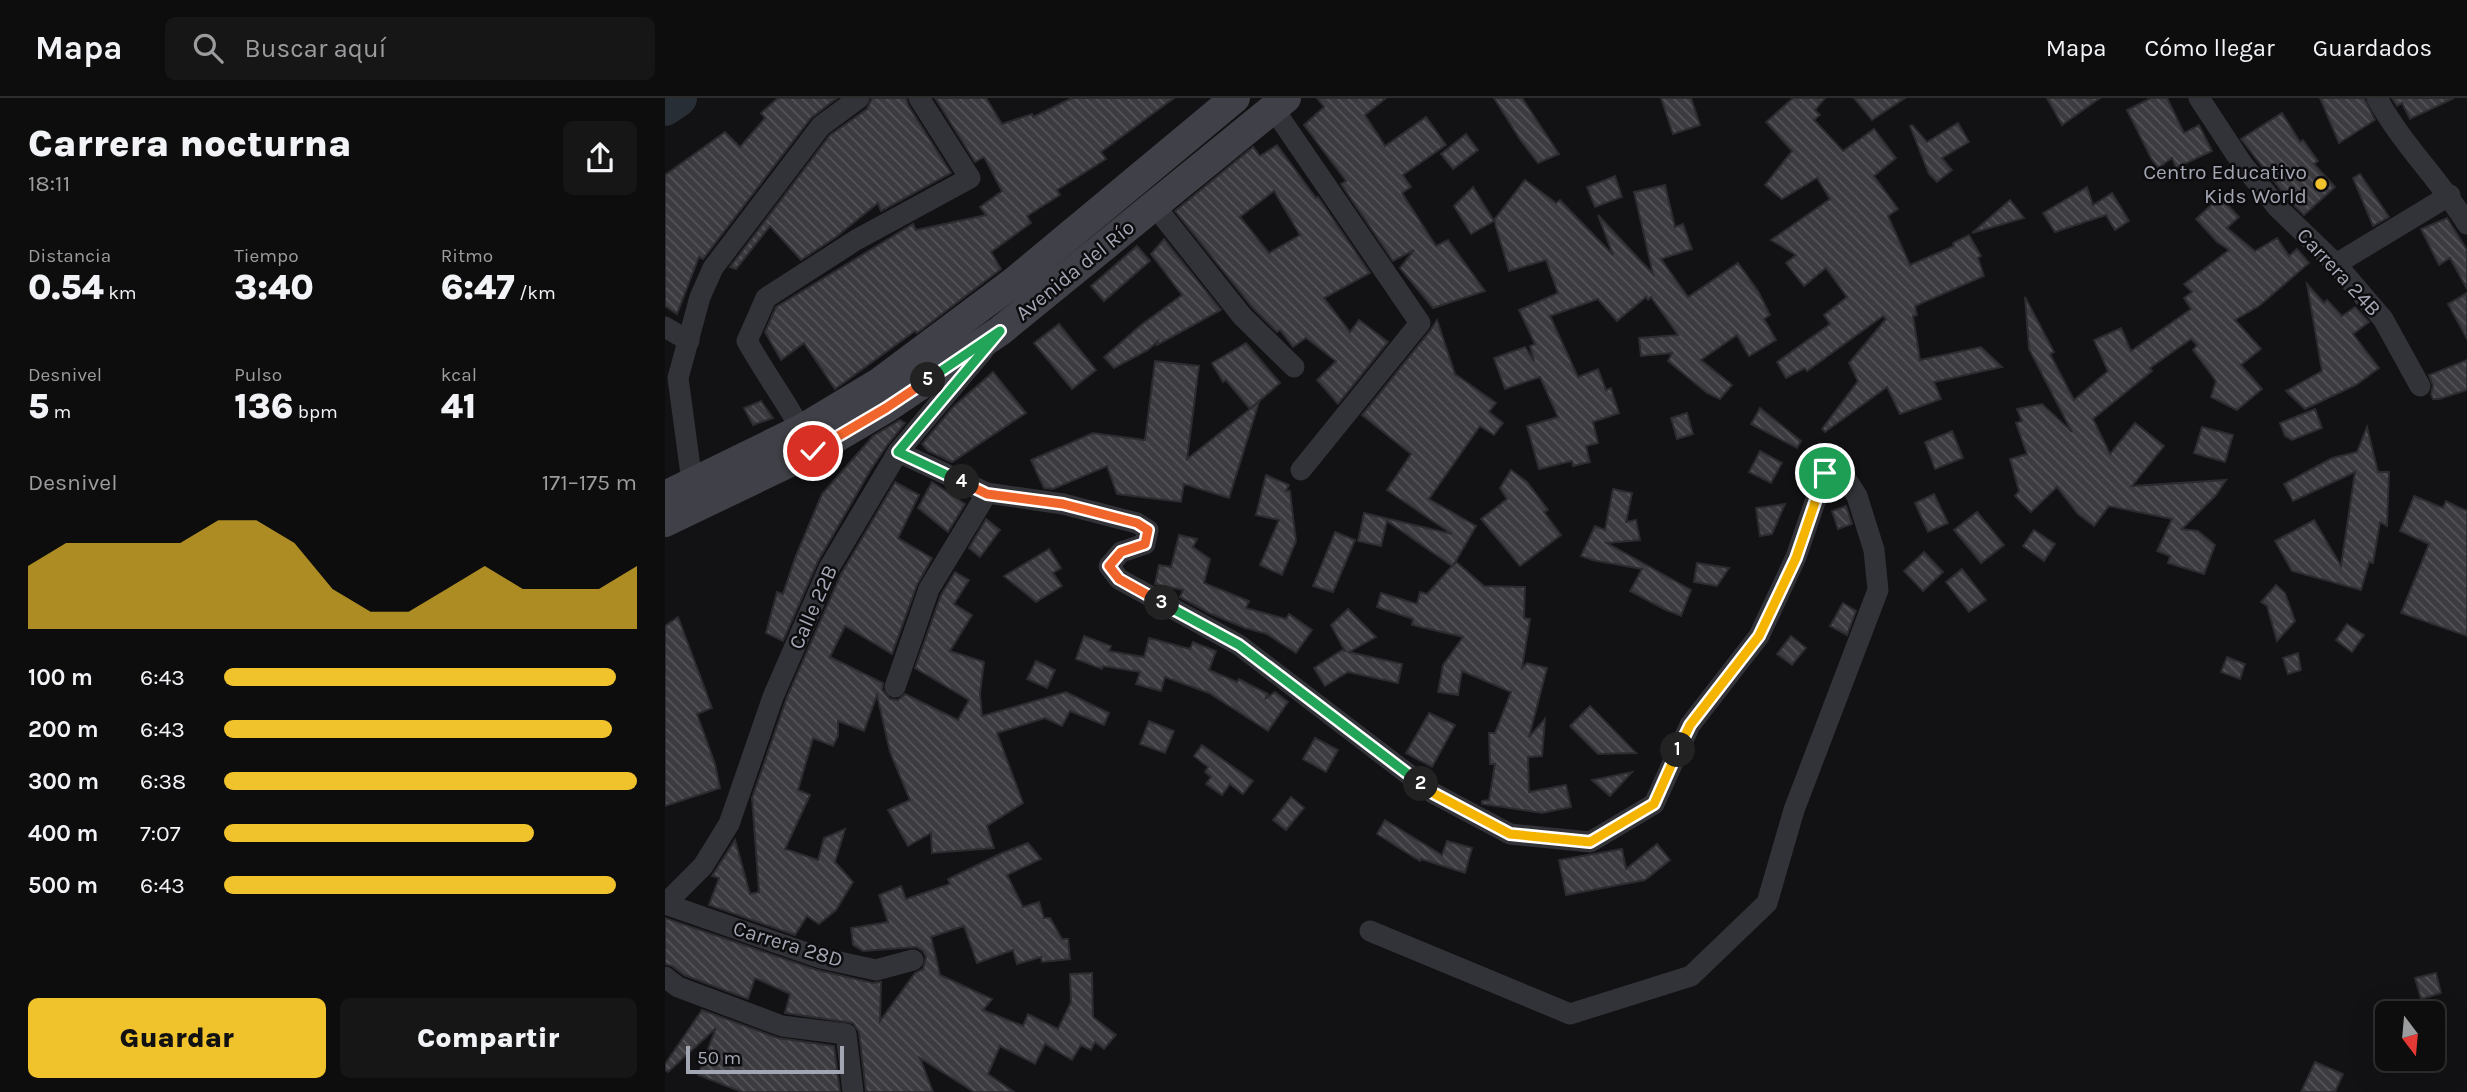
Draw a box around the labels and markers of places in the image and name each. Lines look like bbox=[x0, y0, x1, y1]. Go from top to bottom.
place label: Centro Educativo Kids World bbox=[2143, 160, 2307, 208]
marker: Centro Educativo Kids World bbox=[2313, 176, 2329, 192]
pin: 5 bbox=[911, 362, 945, 398]
pin bbox=[783, 421, 843, 481]
pin bbox=[1795, 443, 1855, 503]
pin: 4 bbox=[945, 464, 979, 500]
pin: 3 bbox=[1145, 586, 1179, 620]
pin: 1 bbox=[1661, 732, 1695, 768]
pin: 2 bbox=[1403, 766, 1439, 802]

